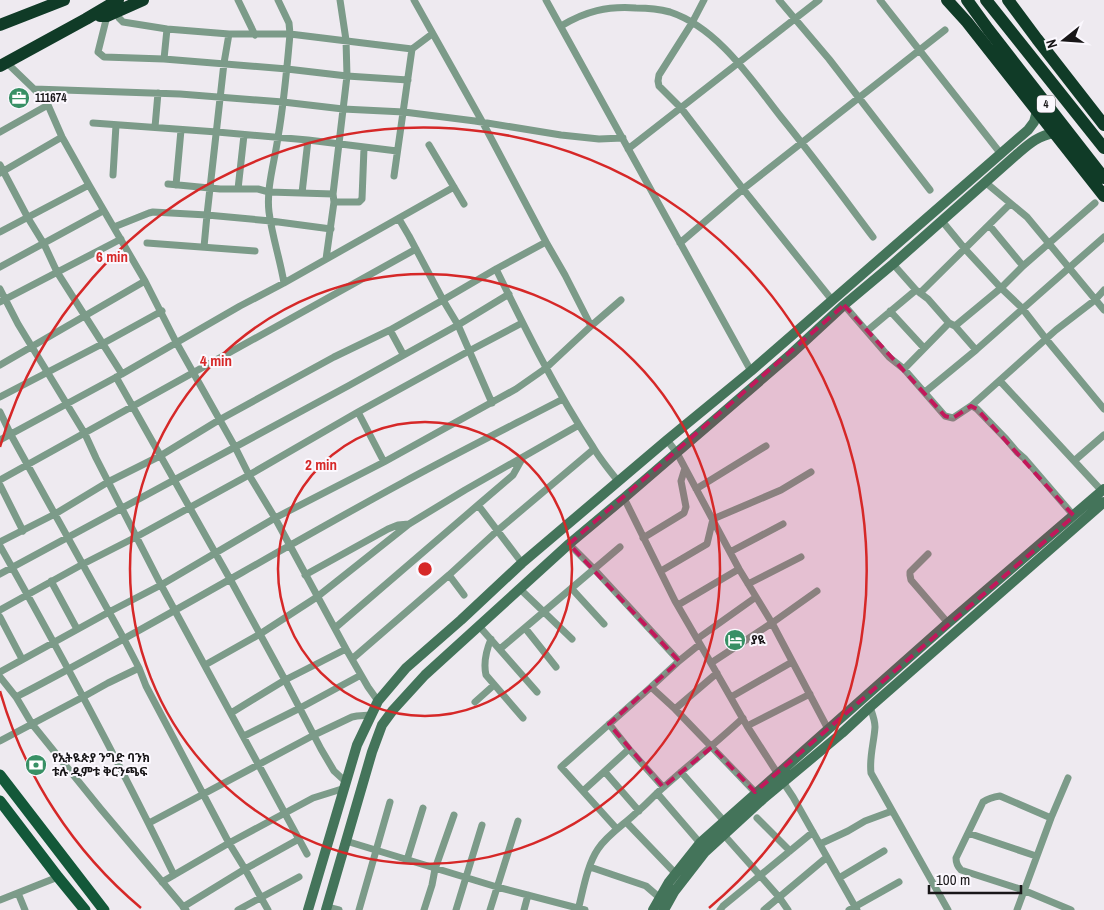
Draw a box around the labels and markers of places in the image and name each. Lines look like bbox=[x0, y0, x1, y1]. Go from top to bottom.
office icon: 111674 bbox=[7, 86, 31, 110]
place label: 111674 bbox=[35, 90, 67, 106]
centre of rings bbox=[416, 560, 434, 578]
hotel icon: ያዪ bbox=[723, 628, 747, 652]
place label: ያዪ bbox=[751, 632, 766, 648]
place label: የኢትዪጵያ ንግድ ባንክ ቱሉ ዲምቱ ቅርንጫፍ bbox=[52, 750, 150, 780]
bank icon: የኢትዪጵያ ንግድ ባንክ ቱሉ ዲምቱ ቅርንጫፍ bbox=[24, 753, 48, 777]

